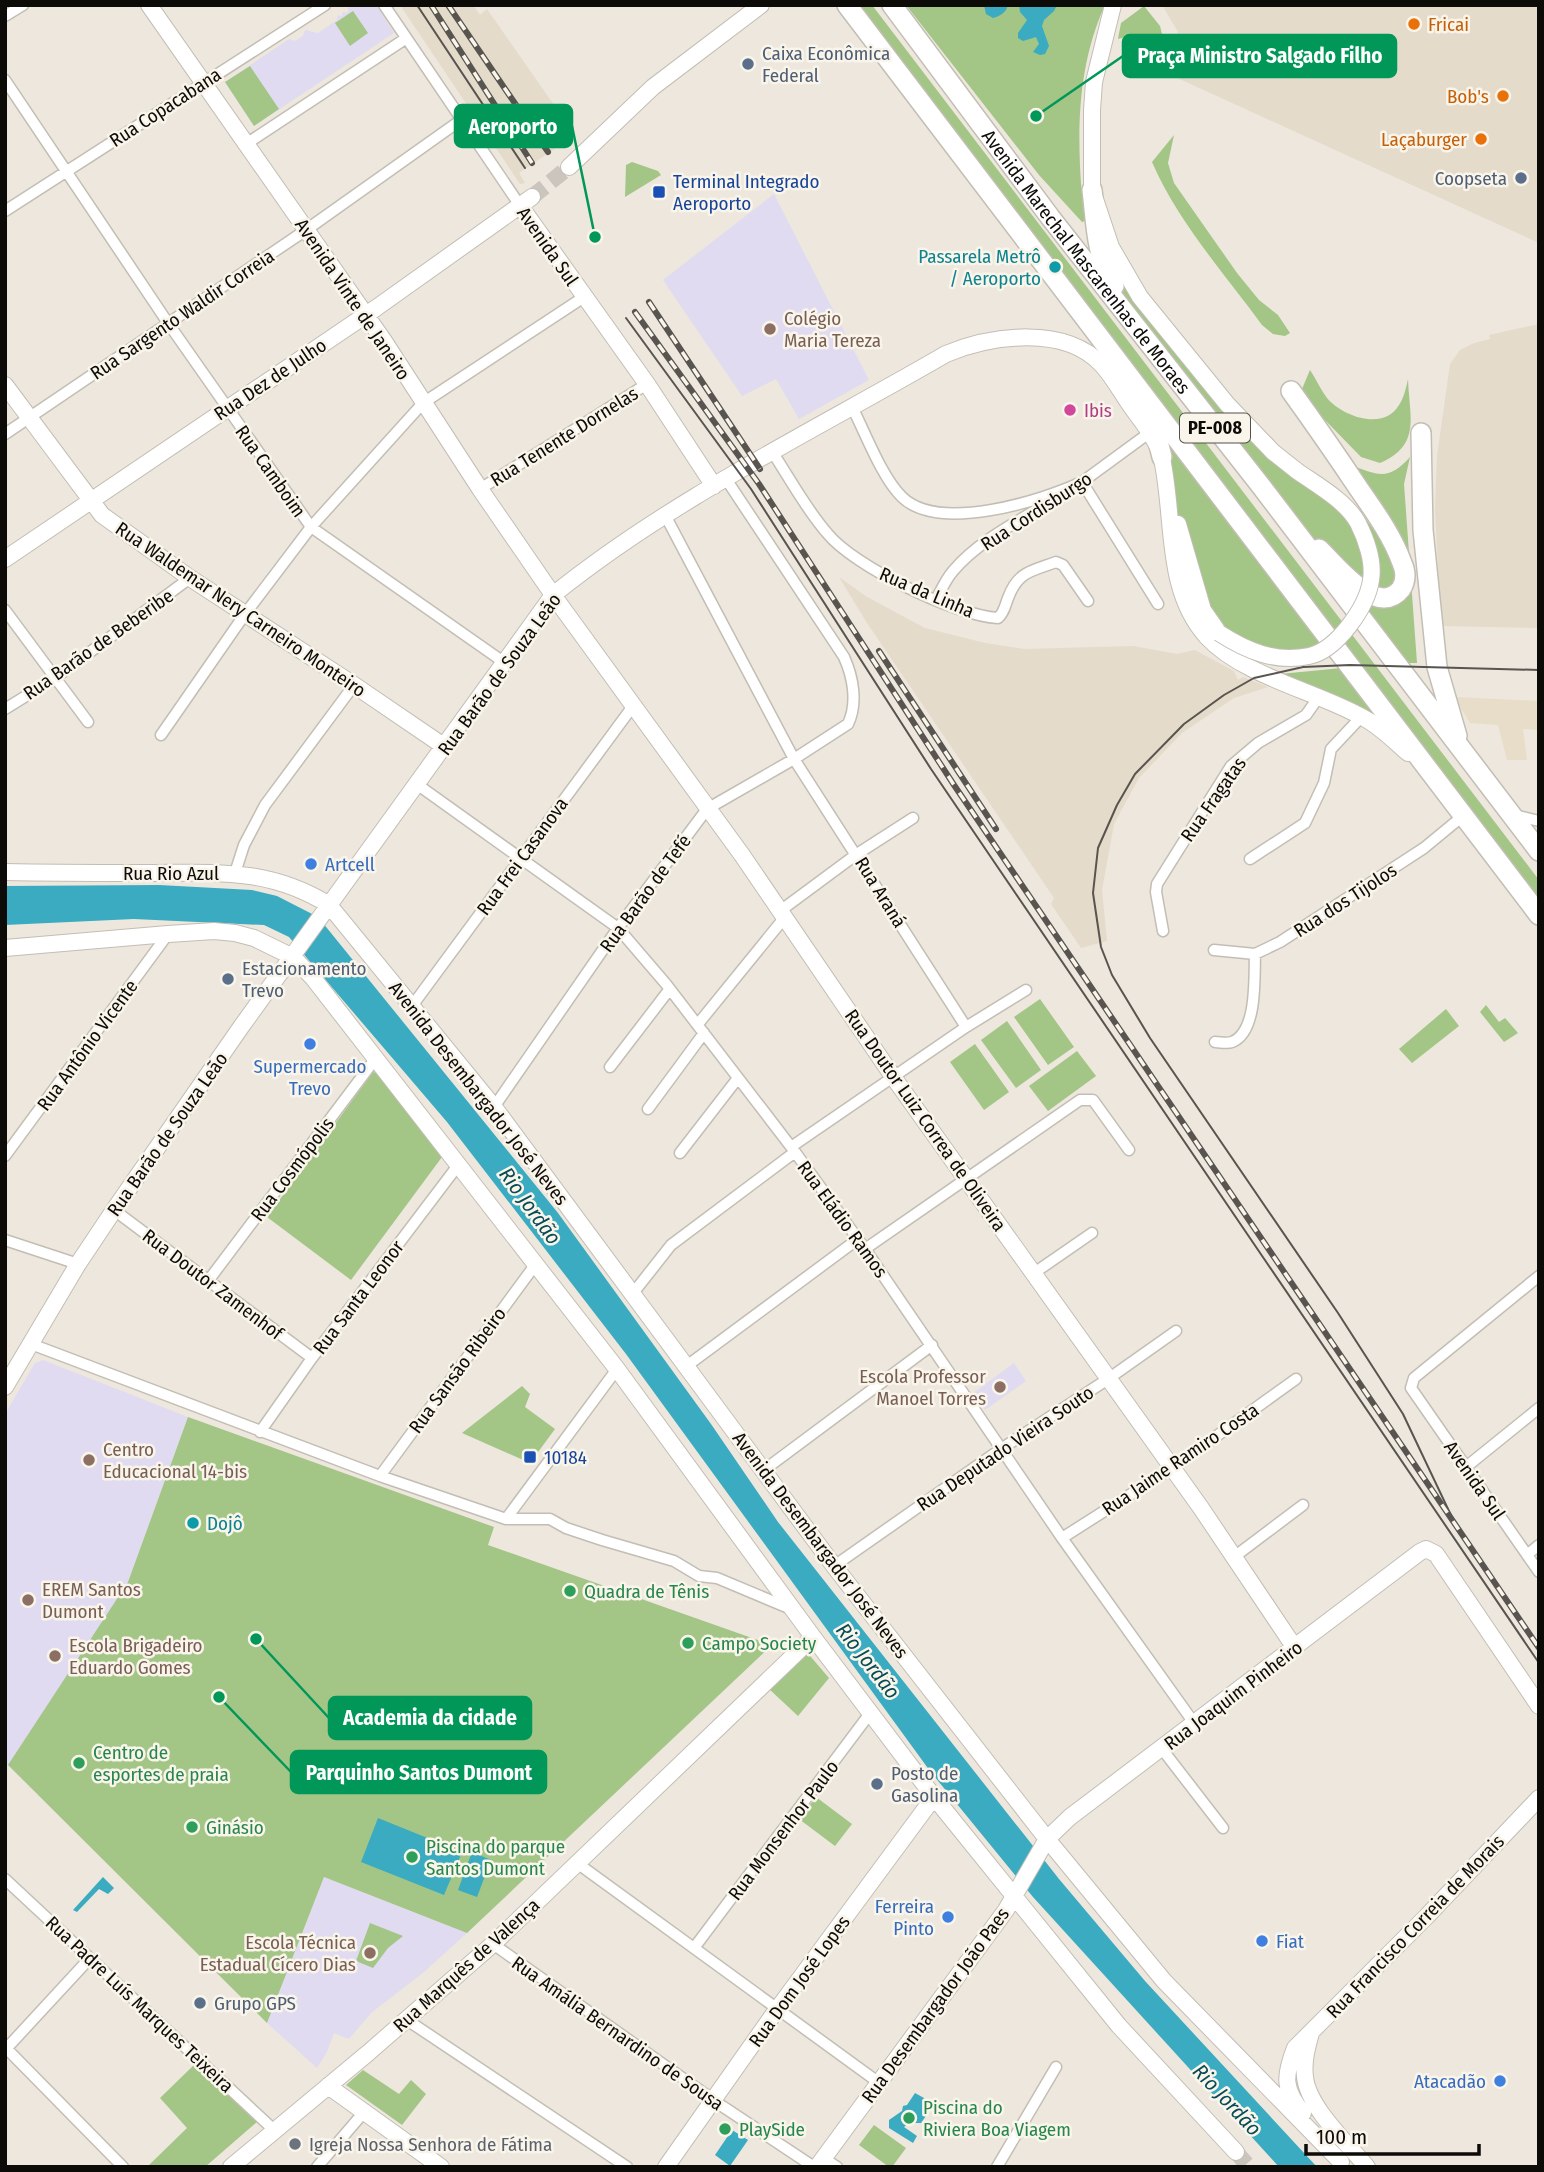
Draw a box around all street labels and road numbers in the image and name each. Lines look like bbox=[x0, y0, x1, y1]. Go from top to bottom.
street label: Rua Copacabana bbox=[105, 63, 225, 152]
street label: Avenida Marechal Mascarenhas de Moraes bbox=[977, 125, 1195, 399]
street label: Avenida Sul bbox=[512, 202, 583, 290]
street label: Avenida Vinte de Janeiro bbox=[290, 214, 415, 384]
street label: Rua Sargento Waldir Correia bbox=[86, 244, 279, 385]
street label: Rua Dez de Julho bbox=[210, 333, 331, 425]
street label: Rua Tenente Dornelas bbox=[486, 382, 642, 491]
road number: PE-008 bbox=[1180, 414, 1250, 442]
street label: Rua Camboim bbox=[230, 421, 311, 522]
street label: Rua Cordisburgo bbox=[977, 467, 1096, 556]
street label: Rua Waldemar Nery Carneiro Monteiro bbox=[111, 517, 370, 702]
street label: Rua da Linha bbox=[876, 562, 978, 623]
street label: Rua Barão de Beberibe bbox=[19, 584, 178, 705]
street label: Rua Barão de Souza Leão bbox=[433, 589, 566, 760]
street label: Rua Fragatas bbox=[1176, 752, 1251, 846]
street label: Rua Frei Casanova bbox=[472, 793, 573, 920]
street label: Rua Barão de Tefé bbox=[595, 830, 696, 957]
street label: Rua Araná bbox=[850, 853, 911, 932]
street label: Rua dos Tijolos bbox=[1289, 859, 1401, 942]
street label: Rua Rio Azul bbox=[123, 862, 219, 885]
street label: Rua Antônio Vicente bbox=[32, 975, 143, 1115]
street label: Avenida Desembargador José Neves bbox=[384, 977, 573, 1210]
street label: Rua Doutor Luiz Correa de Oliveira bbox=[840, 1005, 1011, 1236]
street label: Rua Barão de Souza Leão bbox=[102, 1048, 233, 1221]
street label: Rua Cosmópolis bbox=[246, 1113, 339, 1226]
street label: Rua Eládio Ramos bbox=[793, 1156, 893, 1282]
street label: Rua Doutor Zamenhof bbox=[138, 1224, 288, 1345]
street label: Rua Santa Leonor bbox=[308, 1236, 409, 1359]
street label: Rua Sansão Ribeiro bbox=[404, 1303, 511, 1438]
street label: Rua Deputado Vieira Souto bbox=[912, 1381, 1098, 1516]
street label: Rua Jaime Ramiro Costa bbox=[1098, 1398, 1263, 1520]
street label: Avenida Desembargador José Neves bbox=[728, 1427, 913, 1663]
street label: Avenida Sul bbox=[1439, 1436, 1510, 1524]
street label: Rua Joaquim Pinheiro bbox=[1160, 1636, 1307, 1755]
street label: Rua Monsenhor Paulo bbox=[723, 1756, 844, 1905]
street label: Rua Francisco Correia de Morais bbox=[1322, 1830, 1509, 2023]
street label: Rua Marquês de Valença bbox=[389, 1894, 544, 2037]
street label: Rua Desembargador João Paes bbox=[857, 1903, 1014, 2107]
street label: Rua Padre Luís Marques Teixeira bbox=[41, 1911, 238, 2098]
street label: Rua Dom José Lopes bbox=[744, 1911, 855, 2052]
street label: Rua Amália Bernardino de Sousa bbox=[507, 1951, 728, 2115]

